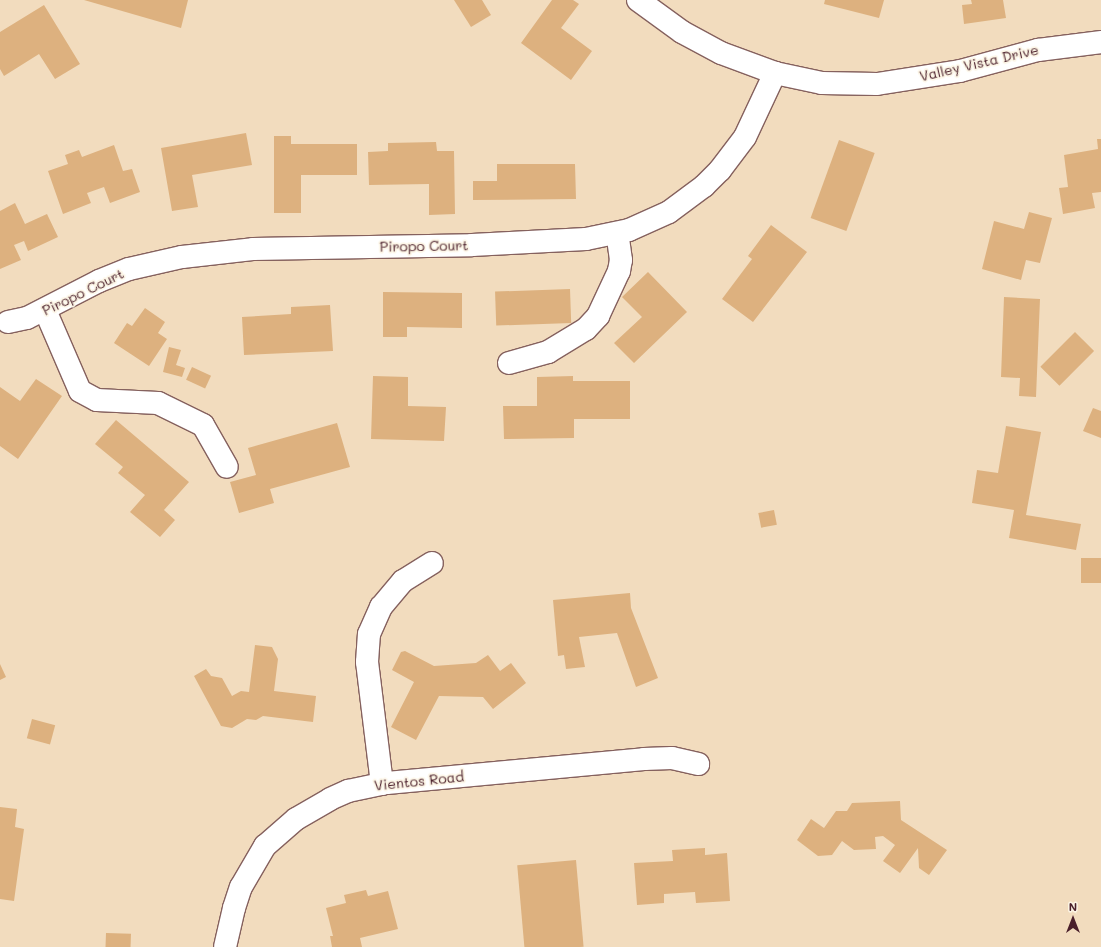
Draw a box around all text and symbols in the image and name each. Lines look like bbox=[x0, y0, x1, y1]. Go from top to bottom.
street label: Valley Vista Drive bbox=[918, 41, 1040, 85]
street label: Piropo Court bbox=[379, 237, 469, 255]
street label: Piropo Court bbox=[39, 265, 127, 319]
street label: Vientos Road bbox=[373, 768, 465, 794]
north arrow bbox=[1053, 899, 1093, 939]
text: N bbox=[1069, 899, 1077, 914]

